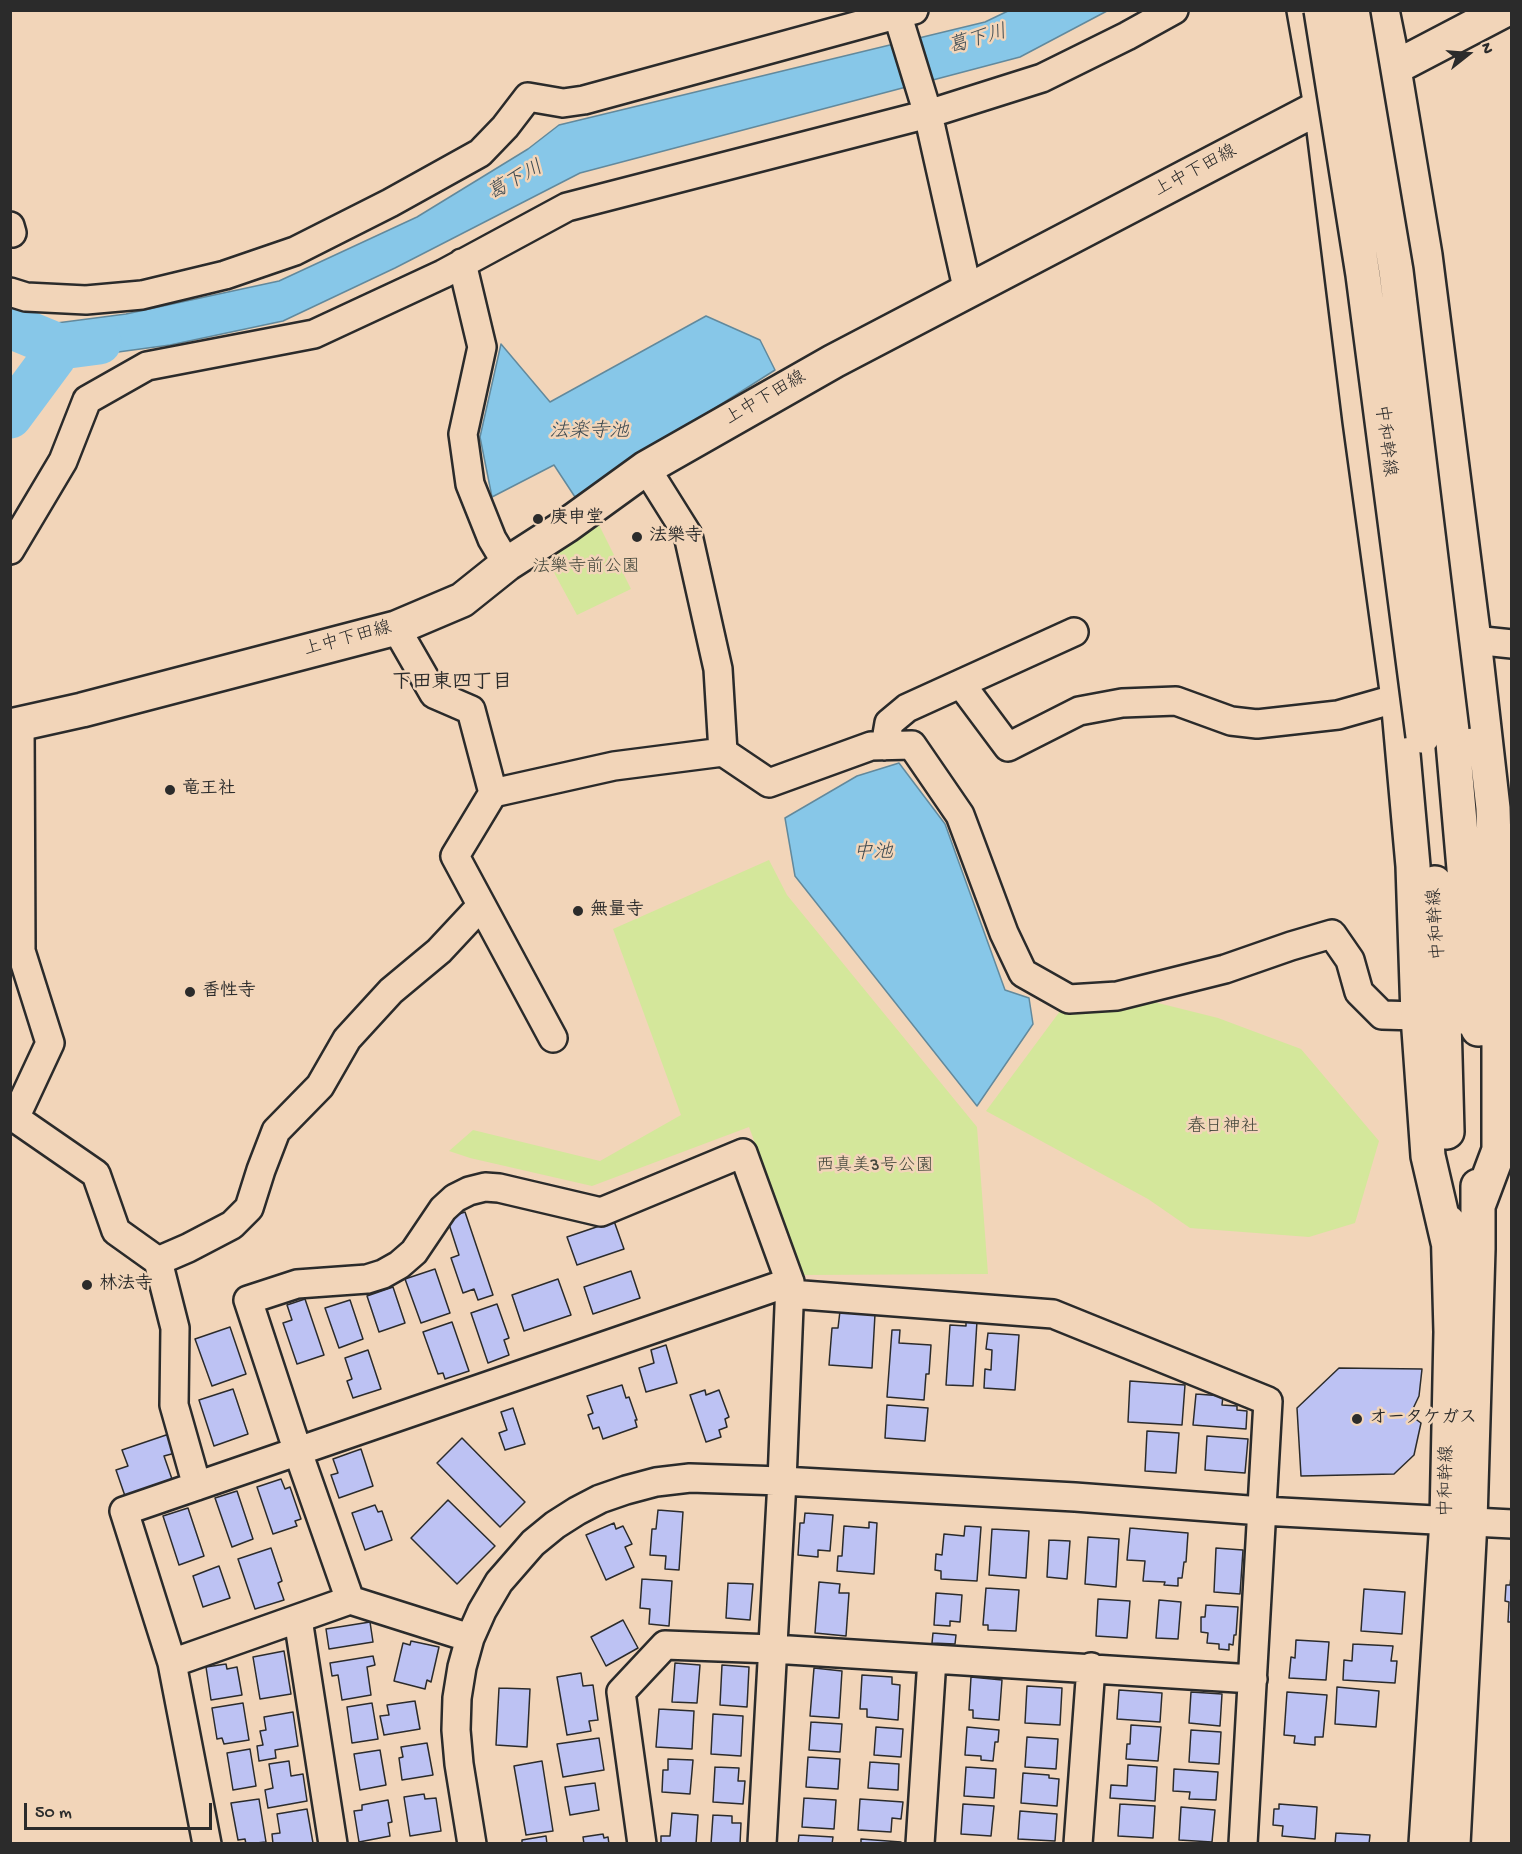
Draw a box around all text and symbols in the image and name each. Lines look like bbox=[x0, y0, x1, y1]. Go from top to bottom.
water label: 葛下川 bbox=[946, 21, 1010, 61]
north arrow bbox=[1438, 24, 1498, 84]
text: N bbox=[1475, 41, 1496, 56]
street label: 上中下田線 bbox=[1151, 141, 1241, 203]
water label: 葛下川 bbox=[484, 157, 548, 207]
street label: 上中下田線 bbox=[722, 367, 810, 431]
street label: 中和幹線 bbox=[1369, 404, 1399, 478]
water label: 法楽寺池 bbox=[549, 421, 629, 445]
place label: 庚申堂 bbox=[550, 508, 604, 530]
marker: 庚申堂 bbox=[531, 512, 545, 526]
place label: 法樂寺 bbox=[649, 526, 703, 548]
marker: 法樂寺 bbox=[630, 530, 644, 544]
park label: 法樂寺前公園 bbox=[532, 557, 640, 579]
street label: 上中下田線 bbox=[302, 618, 394, 662]
district label: 下田東四丁目 bbox=[392, 672, 512, 696]
place label: 竜王社 bbox=[182, 779, 236, 801]
marker: 竜王社 bbox=[163, 783, 177, 797]
water label: 中池 bbox=[853, 842, 893, 866]
street label: 中和幹線 bbox=[1425, 887, 1451, 961]
place label: 無量寺 bbox=[590, 900, 644, 922]
marker: 無量寺 bbox=[571, 904, 585, 918]
place label: 香性寺 bbox=[202, 981, 256, 1003]
marker: 香性寺 bbox=[183, 985, 197, 999]
park label: 春日神社 bbox=[1187, 1117, 1259, 1139]
park label: 西真美3号公園 bbox=[816, 1156, 934, 1178]
place label: 林法寺 bbox=[99, 1274, 153, 1296]
marker: 林法寺 bbox=[80, 1278, 94, 1292]
place label: オータケガス bbox=[1369, 1408, 1477, 1430]
marker: オータケガス bbox=[1350, 1412, 1364, 1426]
street label: 中和幹線 bbox=[1437, 1445, 1459, 1517]
scale bar bbox=[27, 1791, 214, 1829]
text: 50 m bbox=[35, 1803, 72, 1824]

